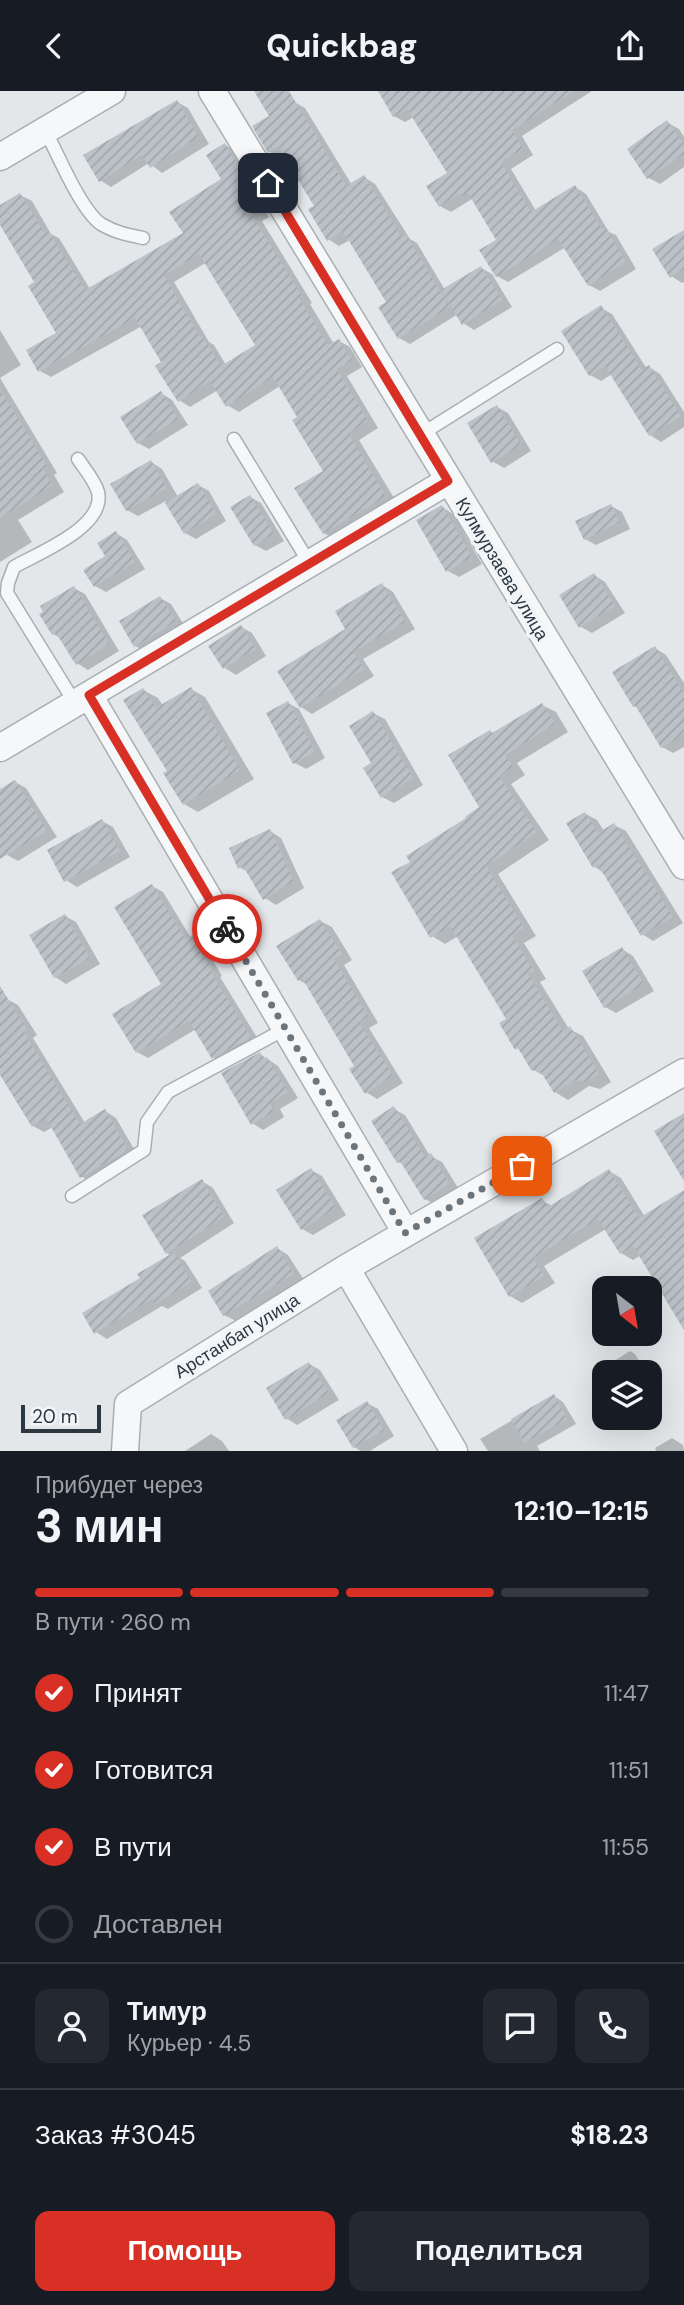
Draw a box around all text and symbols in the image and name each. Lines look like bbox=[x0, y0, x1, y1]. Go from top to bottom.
text: Quickbag bbox=[266, 25, 418, 67]
icon: back bbox=[35, 27, 73, 65]
icon: share bbox=[611, 27, 649, 65]
pin bbox=[238, 153, 298, 213]
icon: home bbox=[249, 164, 287, 202]
street label: Кулмурзаева улица bbox=[450, 493, 555, 646]
courier bbox=[192, 894, 262, 964]
icon: bike bbox=[208, 910, 246, 948]
pin bbox=[492, 1136, 552, 1196]
icon: bag bbox=[503, 1147, 541, 1185]
north arrow bbox=[592, 1276, 662, 1346]
map controls bbox=[592, 1276, 662, 1430]
street label: Арстанбап улица bbox=[170, 1287, 305, 1384]
button: layers bbox=[592, 1360, 662, 1430]
scale bar bbox=[21, 1402, 102, 1434]
text: 20 m bbox=[32, 1404, 78, 1429]
text: Прибудет через bbox=[35, 1470, 203, 1500]
text: 12:10–12:15 bbox=[514, 1494, 649, 1528]
text: 3 мин bbox=[35, 1496, 164, 1556]
text: В пути · 260 m bbox=[35, 1607, 191, 1637]
icon: check bbox=[35, 1674, 73, 1712]
text: Принят bbox=[94, 1676, 182, 1710]
text: 11:47 bbox=[604, 1678, 649, 1708]
icon: check bbox=[35, 1751, 73, 1789]
text: Готовится bbox=[94, 1753, 213, 1787]
text: 11:51 bbox=[609, 1755, 649, 1785]
icon: check bbox=[35, 1828, 73, 1866]
text: В пути bbox=[94, 1830, 172, 1864]
text: 11:55 bbox=[602, 1832, 649, 1862]
text: Доставлен bbox=[94, 1907, 223, 1941]
button: person bbox=[35, 1989, 109, 2063]
button: chat bbox=[483, 1989, 557, 2063]
button: phone bbox=[575, 1989, 649, 2063]
text: Тимур bbox=[127, 1994, 207, 2028]
text: Курьер · 4.5 bbox=[127, 2028, 251, 2058]
text: Заказ #3045 bbox=[35, 2118, 196, 2152]
text: $18.23 bbox=[570, 2118, 649, 2152]
button: Помощь bbox=[35, 2211, 335, 2291]
button: Поделиться bbox=[349, 2211, 649, 2291]

